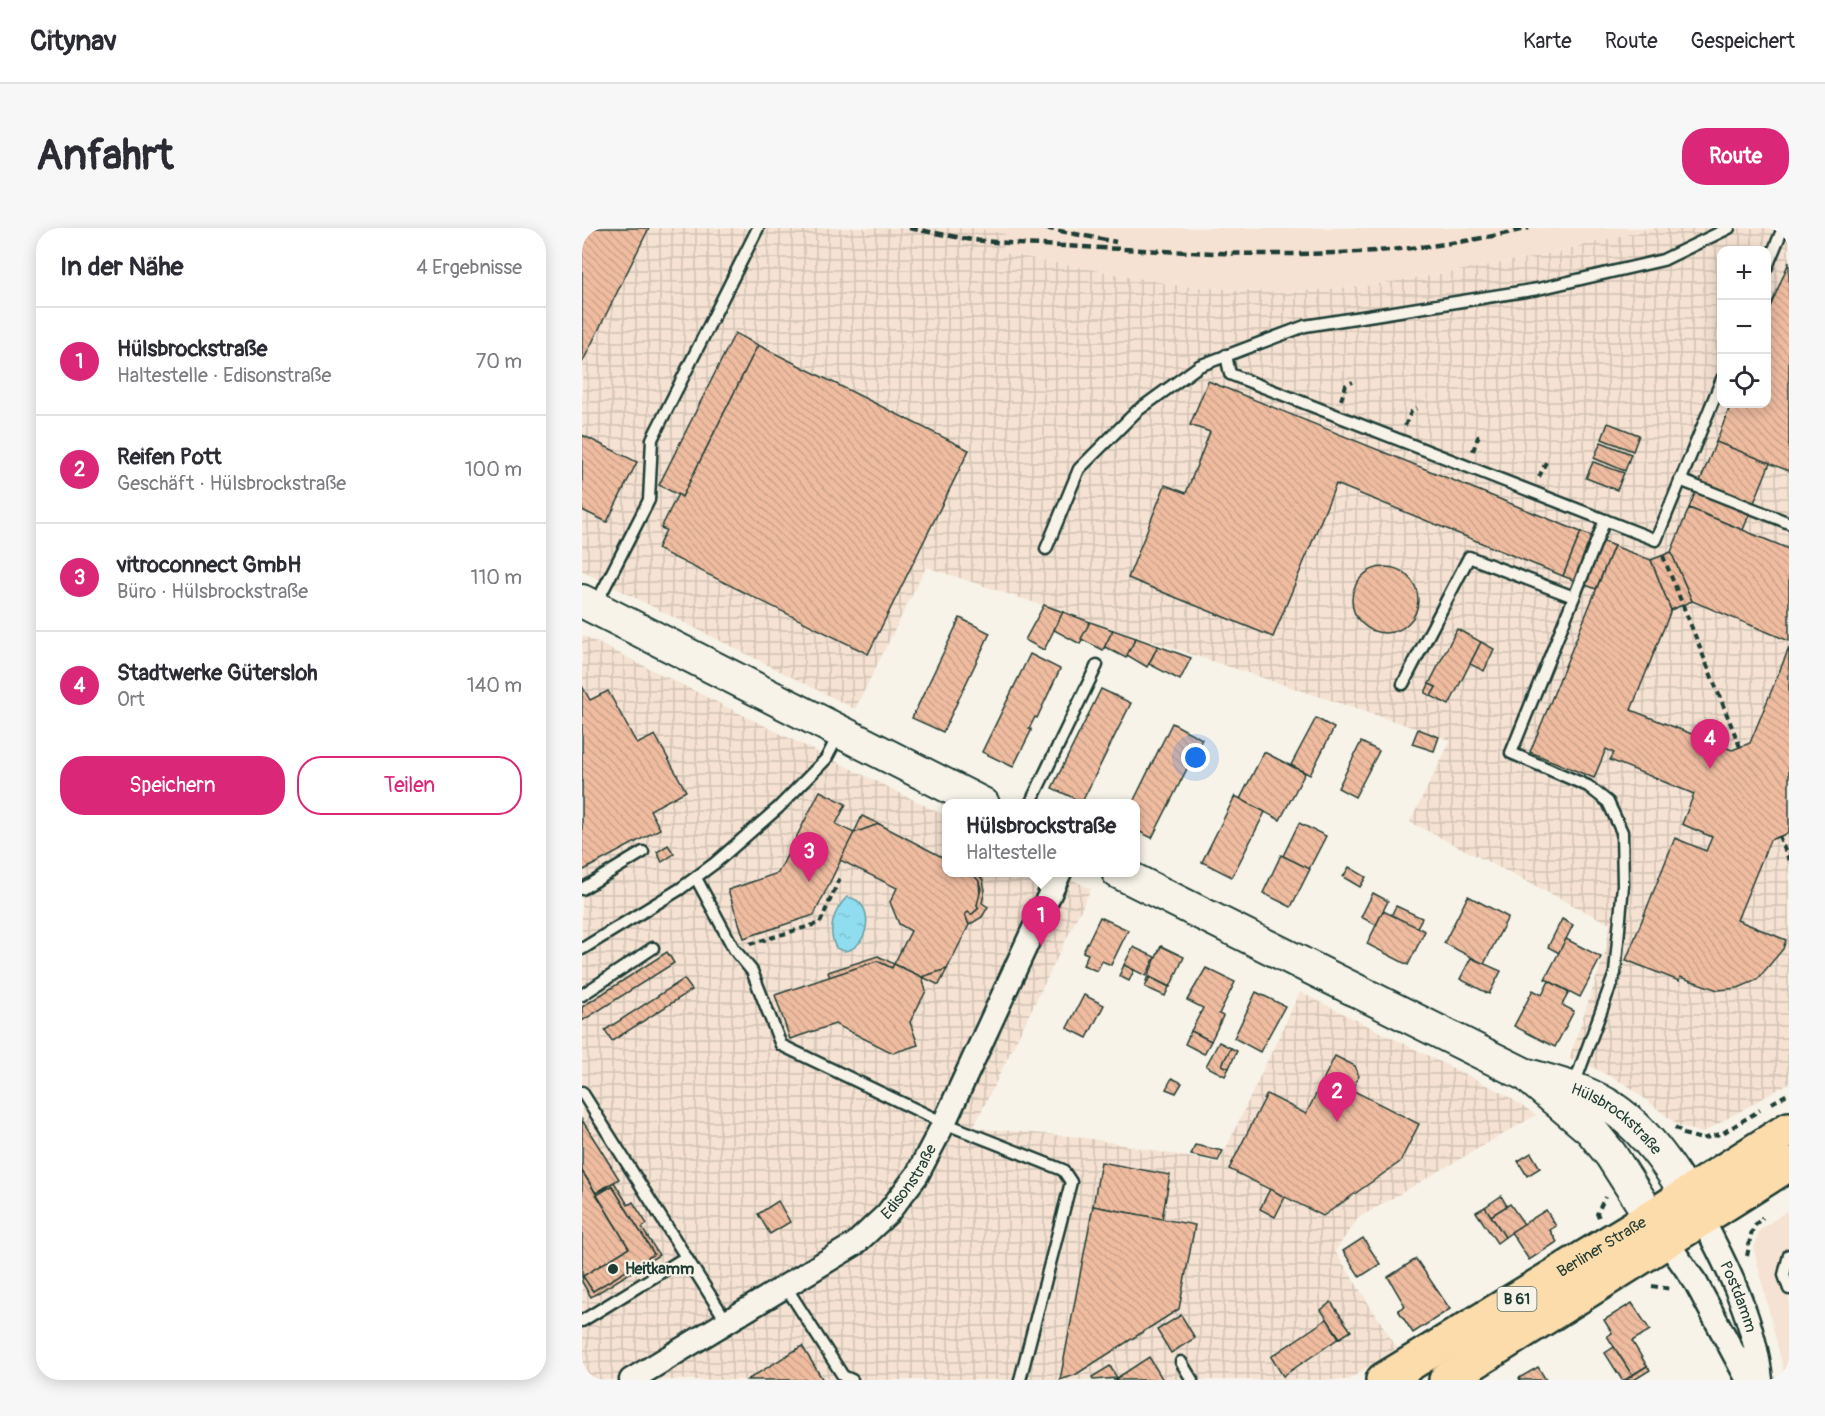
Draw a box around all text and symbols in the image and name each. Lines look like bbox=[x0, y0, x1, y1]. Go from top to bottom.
text: Citynav bbox=[30, 24, 117, 59]
text: Karte bbox=[1523, 28, 1572, 55]
text: Route bbox=[1605, 28, 1658, 55]
text: Gespeichert bbox=[1691, 28, 1795, 55]
button: Route bbox=[1682, 128, 1789, 185]
text: Anfahrt bbox=[36, 130, 174, 182]
map controls bbox=[1717, 246, 1771, 408]
button: + bbox=[1717, 246, 1771, 300]
text: In der Nähe bbox=[60, 251, 183, 283]
text: 4 Ergebnisse bbox=[416, 255, 522, 280]
button: − bbox=[1717, 300, 1771, 354]
text: Hülsbrockstraße bbox=[117, 335, 267, 363]
text: 1 bbox=[76, 349, 83, 374]
text: 70 m bbox=[476, 349, 522, 374]
button: locate bbox=[1717, 354, 1771, 408]
text: Haltestelle · Edisonstraße bbox=[117, 363, 331, 388]
text: Reifen Pott bbox=[117, 443, 221, 471]
text: 2 bbox=[74, 457, 85, 482]
text: 100 m bbox=[465, 457, 522, 482]
text: Geschäft · Hülsbrockstraße bbox=[117, 471, 346, 496]
text: vitroconnect GmbH bbox=[117, 551, 301, 579]
text: 3 bbox=[74, 565, 85, 590]
text: 110 m bbox=[471, 565, 522, 590]
text: Büro · Hülsbrockstraße bbox=[117, 579, 308, 604]
text: Stadtwerke Gütersloh bbox=[117, 659, 318, 687]
text: 4 bbox=[74, 673, 85, 698]
text: 140 m bbox=[467, 673, 522, 698]
text: Ort bbox=[117, 687, 145, 712]
pin: 4 bbox=[1690, 720, 1730, 769]
your location bbox=[1181, 743, 1210, 772]
button: Speichern bbox=[60, 756, 285, 815]
button: Teilen bbox=[297, 756, 522, 815]
popup bbox=[942, 799, 1140, 877]
text: Hülsbrockstraße bbox=[966, 812, 1116, 840]
pin: 3 bbox=[790, 832, 828, 882]
text: Haltestelle bbox=[966, 840, 1057, 865]
pin: 1 bbox=[1022, 896, 1060, 946]
pin: 2 bbox=[1318, 1072, 1356, 1122]
street label: Hülsbrockstraße bbox=[1568, 1079, 1666, 1159]
street label: Edisonstraße bbox=[877, 1141, 941, 1224]
street label: Berliner Straße bbox=[1553, 1212, 1650, 1282]
street label: Postdamm bbox=[1715, 1258, 1761, 1335]
place label: Heitkamm bbox=[625, 1259, 694, 1279]
marker: Heitkamm bbox=[606, 1262, 620, 1276]
road number: B 61 bbox=[1498, 1287, 1536, 1311]

